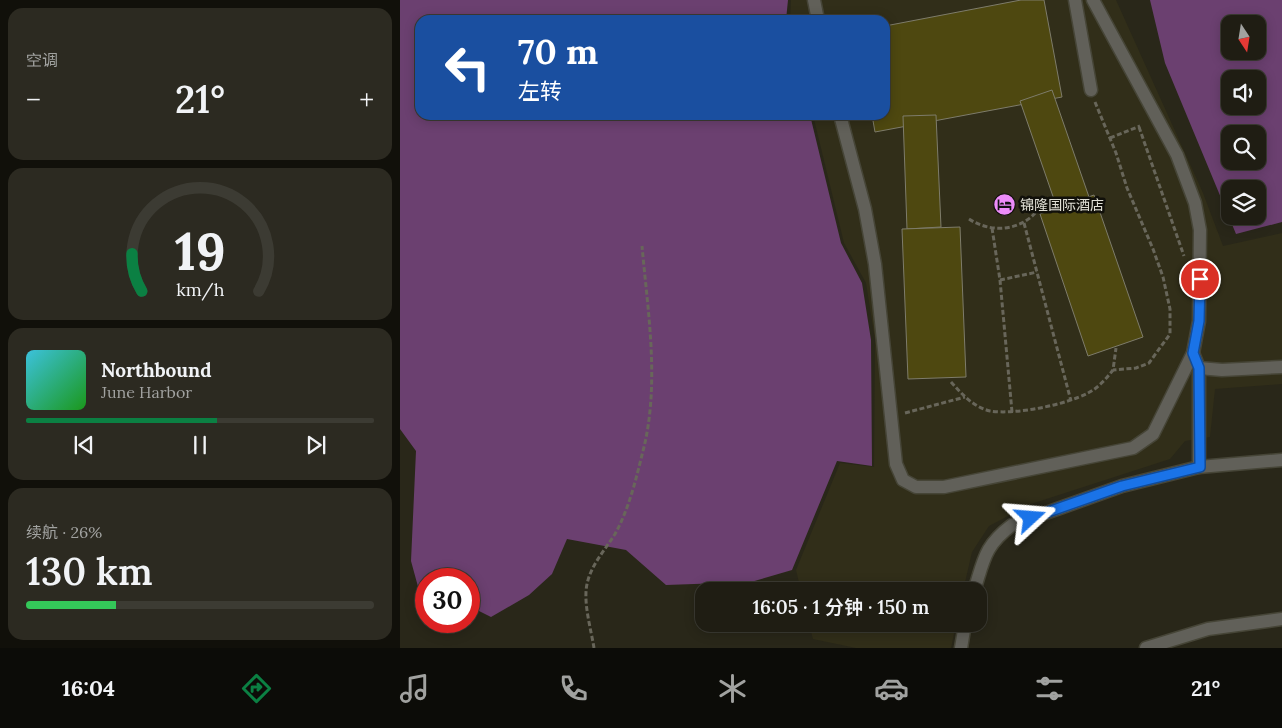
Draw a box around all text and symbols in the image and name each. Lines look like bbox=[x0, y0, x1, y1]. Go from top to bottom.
north arrow bbox=[1221, 15, 1266, 60]
map controls bbox=[1221, 15, 1266, 225]
text: 70 m bbox=[518, 29, 598, 74]
icon: left bbox=[435, 35, 500, 100]
text: 空调 bbox=[26, 50, 58, 70]
button: sound bbox=[1221, 70, 1266, 115]
text: 21° bbox=[175, 75, 225, 123]
text: 左转 bbox=[518, 77, 562, 105]
text: − bbox=[26, 82, 41, 118]
text: + bbox=[359, 82, 374, 118]
button: search bbox=[1221, 125, 1266, 170]
button: layers bbox=[1221, 180, 1266, 225]
hotel icon: 锦隆国际酒店 bbox=[992, 193, 1016, 217]
place label: 锦隆国际酒店 bbox=[1020, 196, 1104, 214]
text: 19 bbox=[174, 218, 226, 284]
pin bbox=[1179, 258, 1221, 300]
icon: arrive bbox=[1186, 265, 1214, 293]
text: km/h bbox=[176, 278, 224, 301]
text: Northbound bbox=[101, 358, 212, 382]
text: June Harbor bbox=[101, 382, 192, 402]
icon: previous bbox=[70, 431, 98, 459]
icon: pause bbox=[186, 431, 214, 459]
icon: next bbox=[302, 431, 330, 459]
position arrow bbox=[1004, 491, 1056, 543]
text: 续航 · 26% bbox=[26, 522, 102, 542]
text: 130 km bbox=[26, 547, 153, 595]
speed limit sign: 30 bbox=[415, 568, 480, 633]
text: 16:05 · 1 分钟 · 150 m bbox=[753, 595, 929, 619]
icon: directions bbox=[239, 671, 274, 706]
icon: music bbox=[397, 671, 432, 706]
icon: phone bbox=[556, 671, 591, 706]
icon: climate bbox=[715, 671, 750, 706]
icon: car bbox=[874, 671, 909, 706]
icon: filters bbox=[1032, 671, 1067, 706]
text: 16:04 bbox=[62, 674, 115, 702]
text: 21° bbox=[1191, 674, 1220, 702]

